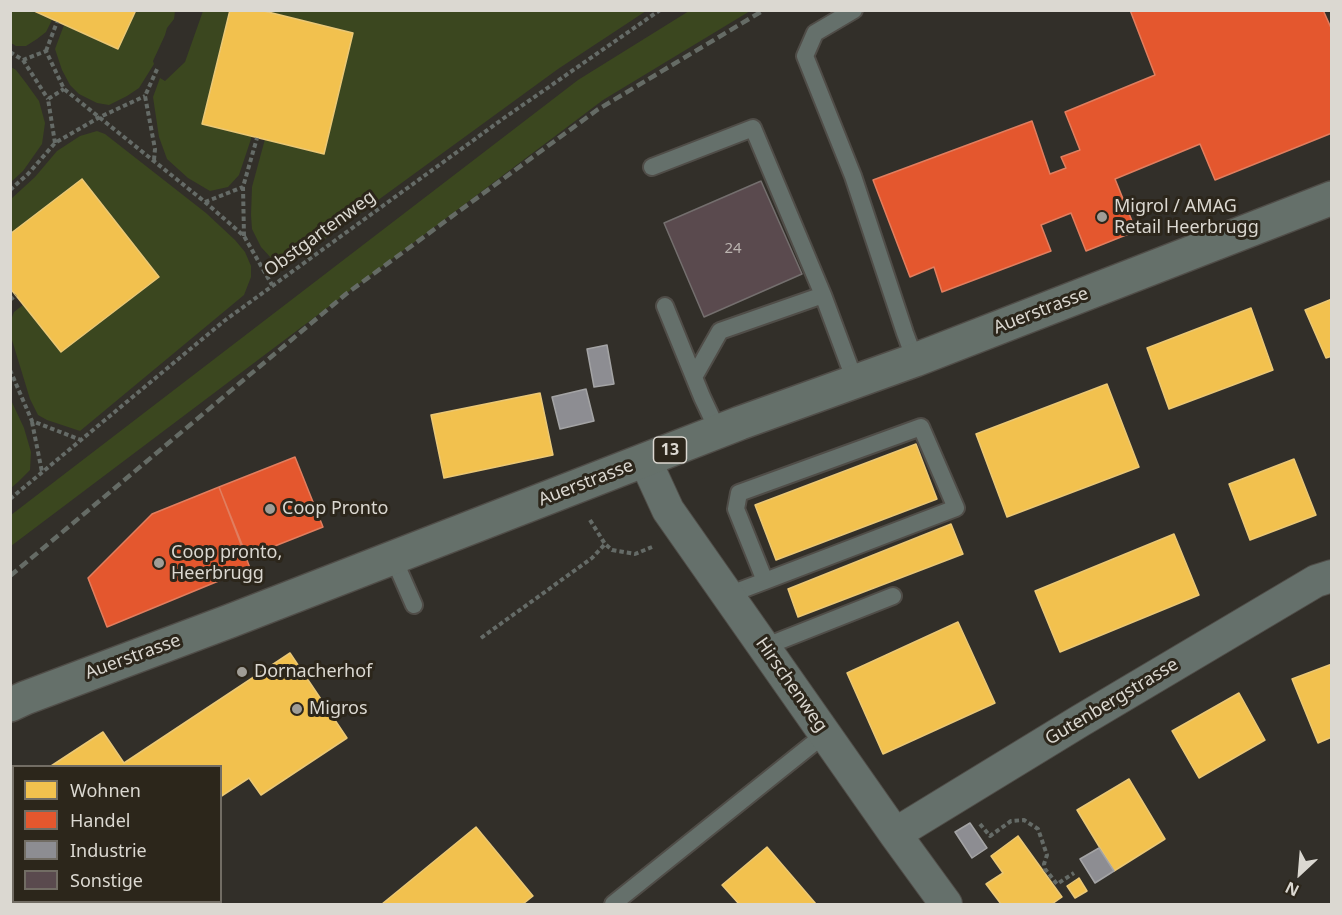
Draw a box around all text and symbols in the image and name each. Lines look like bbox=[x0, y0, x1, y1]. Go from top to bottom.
street label: Obstgartenweg bbox=[260, 186, 380, 282]
place label: Migrol / AMAG Retail Heerbrugg bbox=[1114, 196, 1259, 238]
marker: Migrol / AMAG Retail Heerbrugg bbox=[1095, 210, 1109, 224]
house number: 24 bbox=[724, 240, 742, 258]
street label: Auerstrasse bbox=[990, 283, 1092, 339]
road number: 13 bbox=[654, 437, 686, 463]
street label: Auerstrasse bbox=[535, 455, 637, 511]
place label: Coop Pronto bbox=[282, 498, 388, 520]
marker: Coop Pronto bbox=[263, 502, 277, 516]
place label: Coop pronto, Heerbrugg bbox=[171, 542, 282, 584]
marker: Coop pronto, Heerbrugg bbox=[152, 556, 166, 570]
street label: Auerstrasse bbox=[82, 630, 184, 684]
street label: Hirschenweg bbox=[750, 634, 832, 736]
street label: Gutenbergstrasse bbox=[1042, 654, 1182, 750]
place label: Dornacherhof bbox=[254, 661, 372, 683]
marker: Dornacherhof bbox=[235, 665, 249, 679]
place label: Migros bbox=[309, 698, 368, 720]
marker: Migros bbox=[290, 702, 304, 716]
legend bbox=[12, 765, 222, 903]
text: Wohnen bbox=[70, 778, 141, 802]
text: Handel bbox=[70, 808, 130, 832]
text: Industrie bbox=[70, 838, 147, 862]
north arrow bbox=[1270, 843, 1330, 903]
text: Sonstige bbox=[70, 868, 143, 892]
text: N bbox=[1281, 876, 1303, 902]

